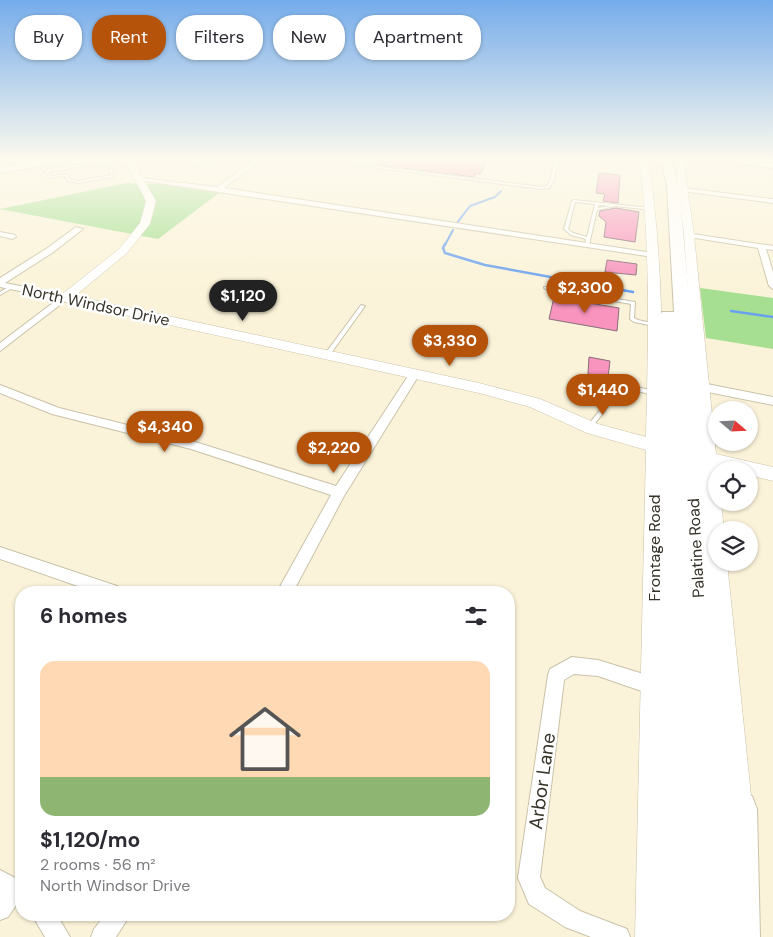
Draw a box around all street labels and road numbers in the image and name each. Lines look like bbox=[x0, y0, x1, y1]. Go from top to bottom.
street label: North Windsor Drive bbox=[20, 279, 172, 331]
street label: Frontage Road bbox=[644, 494, 665, 602]
street label: Palatine Road bbox=[683, 498, 709, 598]
street label: Arbor Lane bbox=[523, 731, 561, 831]

